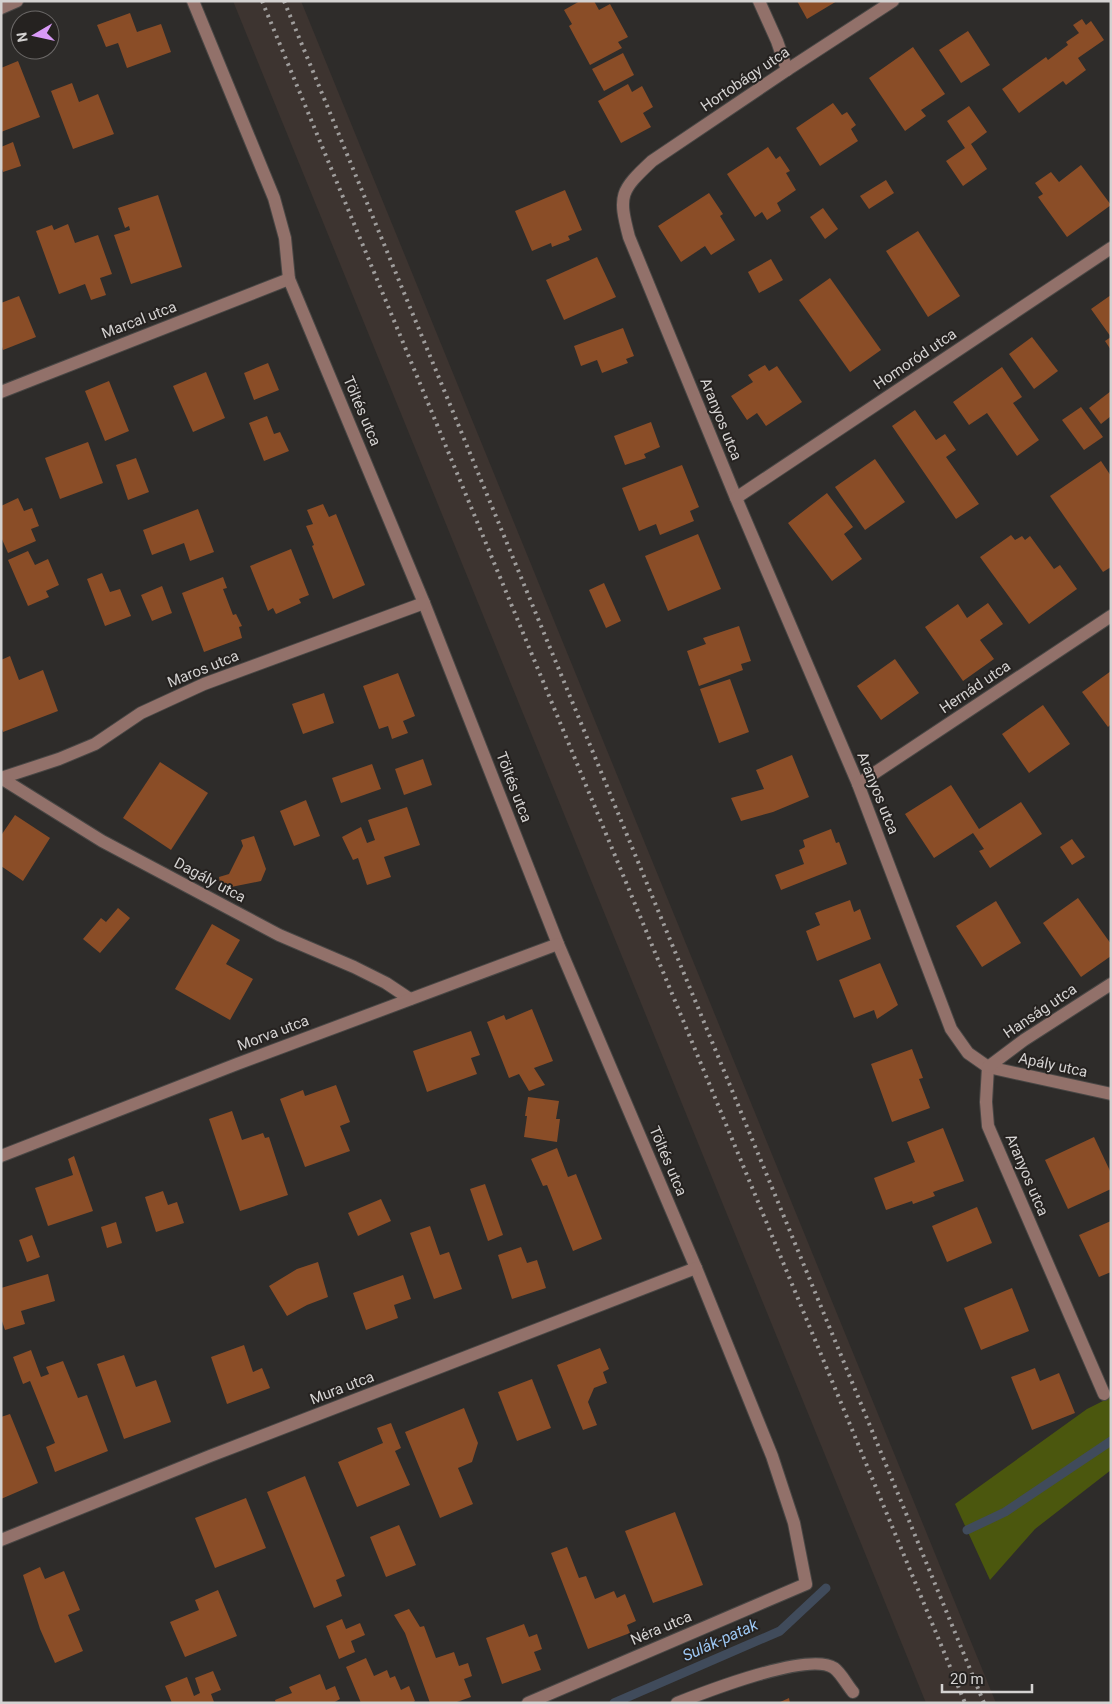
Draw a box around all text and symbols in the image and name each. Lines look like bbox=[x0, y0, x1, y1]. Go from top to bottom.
north arrow bbox=[10, 10, 60, 60]
text: N bbox=[13, 31, 31, 43]
street label: Hortobágy utca bbox=[697, 43, 793, 115]
street label: Marcal utca bbox=[99, 297, 179, 343]
street label: Homoród utca bbox=[870, 325, 960, 393]
street label: Töltés utca bbox=[339, 373, 385, 449]
street label: Aranyos utca bbox=[696, 375, 746, 463]
street label: Maros utca bbox=[165, 647, 241, 691]
street label: Hernád utca bbox=[936, 657, 1014, 717]
street label: Töltés utca bbox=[492, 749, 536, 825]
street label: Aranyos utca bbox=[853, 749, 903, 837]
street label: Dagály utca bbox=[171, 854, 249, 906]
street label: Hanság utca bbox=[1000, 980, 1080, 1042]
street label: Morva utca bbox=[235, 1011, 311, 1055]
street label: Apály utca bbox=[1017, 1049, 1089, 1081]
street label: Töltés utca bbox=[645, 1123, 691, 1199]
street label: Aranyos utca bbox=[1002, 1131, 1052, 1219]
street label: Mura utca bbox=[307, 1368, 377, 1408]
street label: Néra utca bbox=[628, 1607, 694, 1649]
water label: Sulák-patak bbox=[679, 1614, 762, 1665]
scale bar bbox=[942, 1662, 1032, 1694]
text: 20 m bbox=[950, 1670, 984, 1688]

